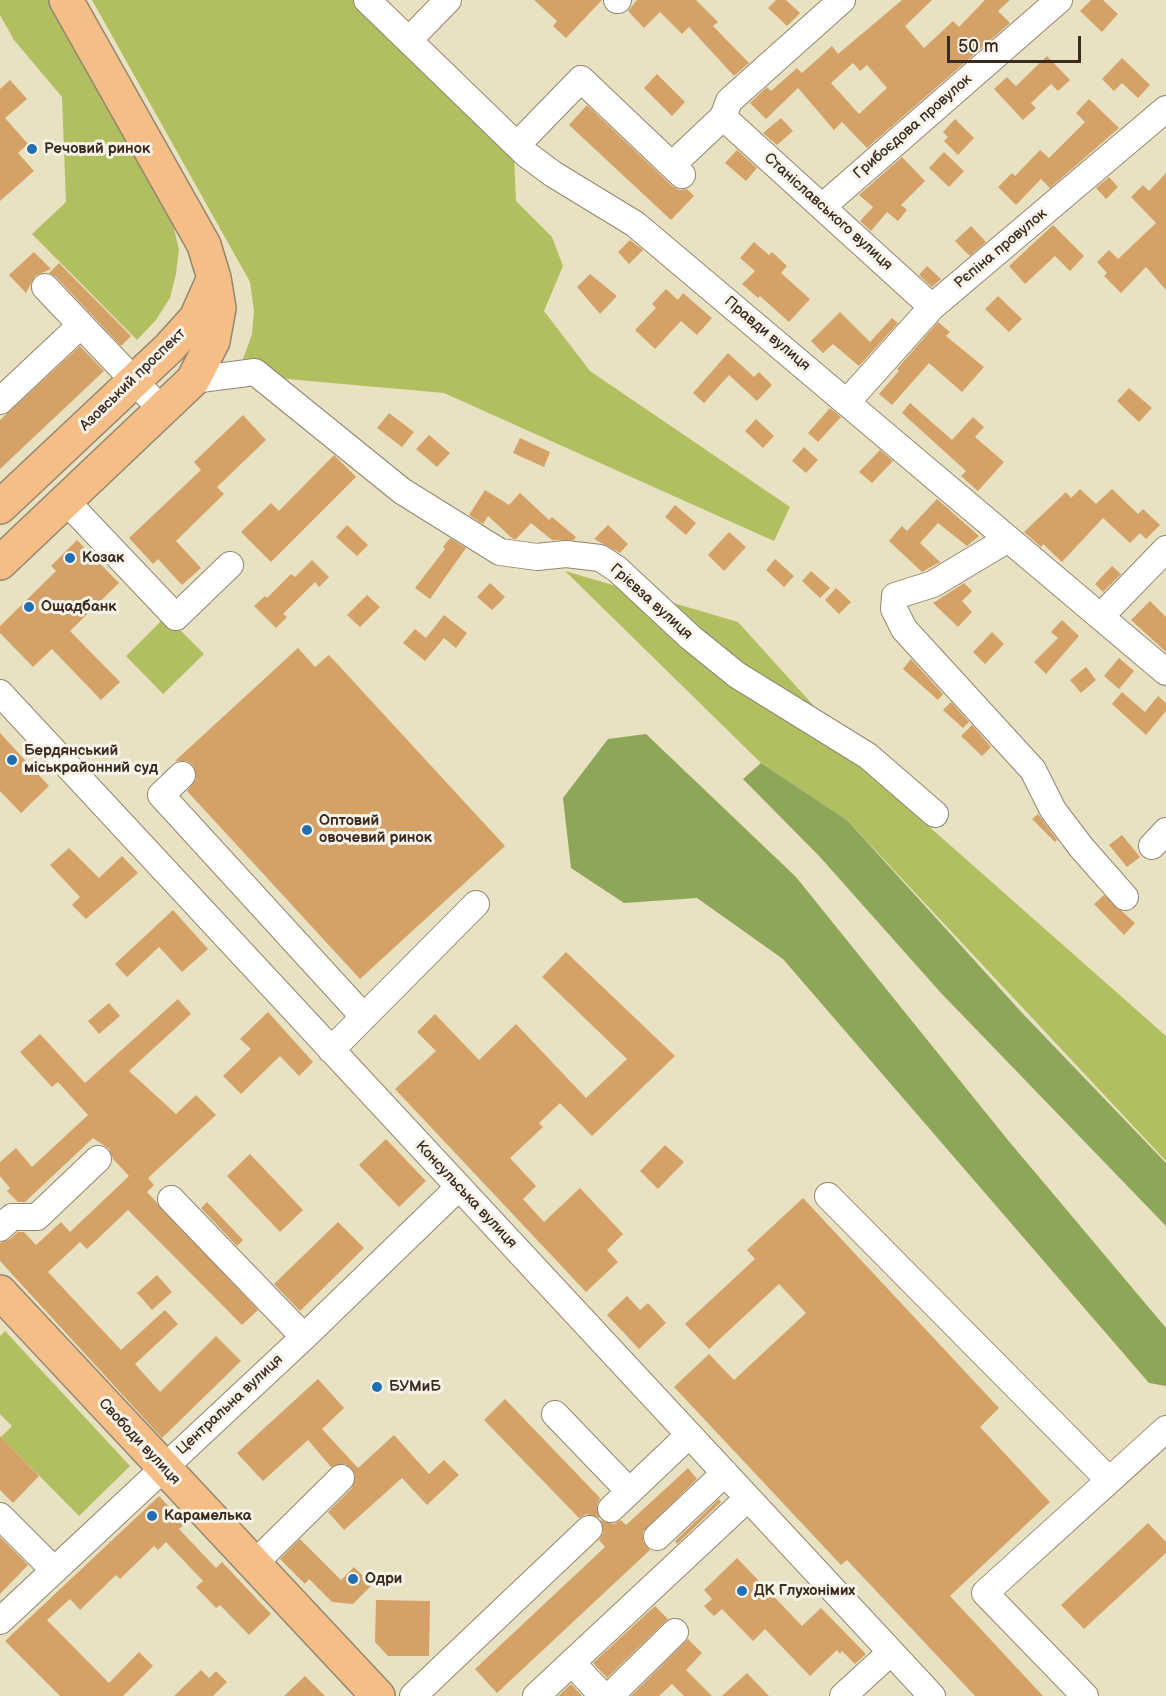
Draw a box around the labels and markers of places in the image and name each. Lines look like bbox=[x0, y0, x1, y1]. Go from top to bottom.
place label: Речовий ринок bbox=[44, 140, 150, 158]
marker: Речовий ринок bbox=[25, 142, 39, 156]
place label: Козак bbox=[82, 549, 124, 567]
marker: Козак bbox=[63, 551, 77, 565]
place label: Ощадбанк bbox=[41, 598, 116, 616]
marker: Ощадбанк bbox=[22, 600, 36, 614]
place label: Бердянський міськрайонний суд bbox=[24, 742, 158, 777]
marker: Бердянський міськрайонний суд bbox=[5, 753, 19, 767]
place label: Оптовий овочевий ринок bbox=[319, 812, 432, 847]
marker: Оптовий овочевий ринок bbox=[300, 823, 314, 837]
place label: БУМиБ bbox=[389, 1378, 441, 1396]
marker: БУМиБ bbox=[370, 1380, 384, 1394]
place label: Карамелька bbox=[164, 1507, 251, 1525]
marker: Карамелька bbox=[145, 1509, 159, 1523]
place label: Одри bbox=[365, 1570, 402, 1588]
marker: Одри bbox=[346, 1572, 360, 1586]
place label: ДК Глухонімих bbox=[754, 1582, 855, 1600]
marker: ДК Глухонімих bbox=[735, 1584, 749, 1598]

